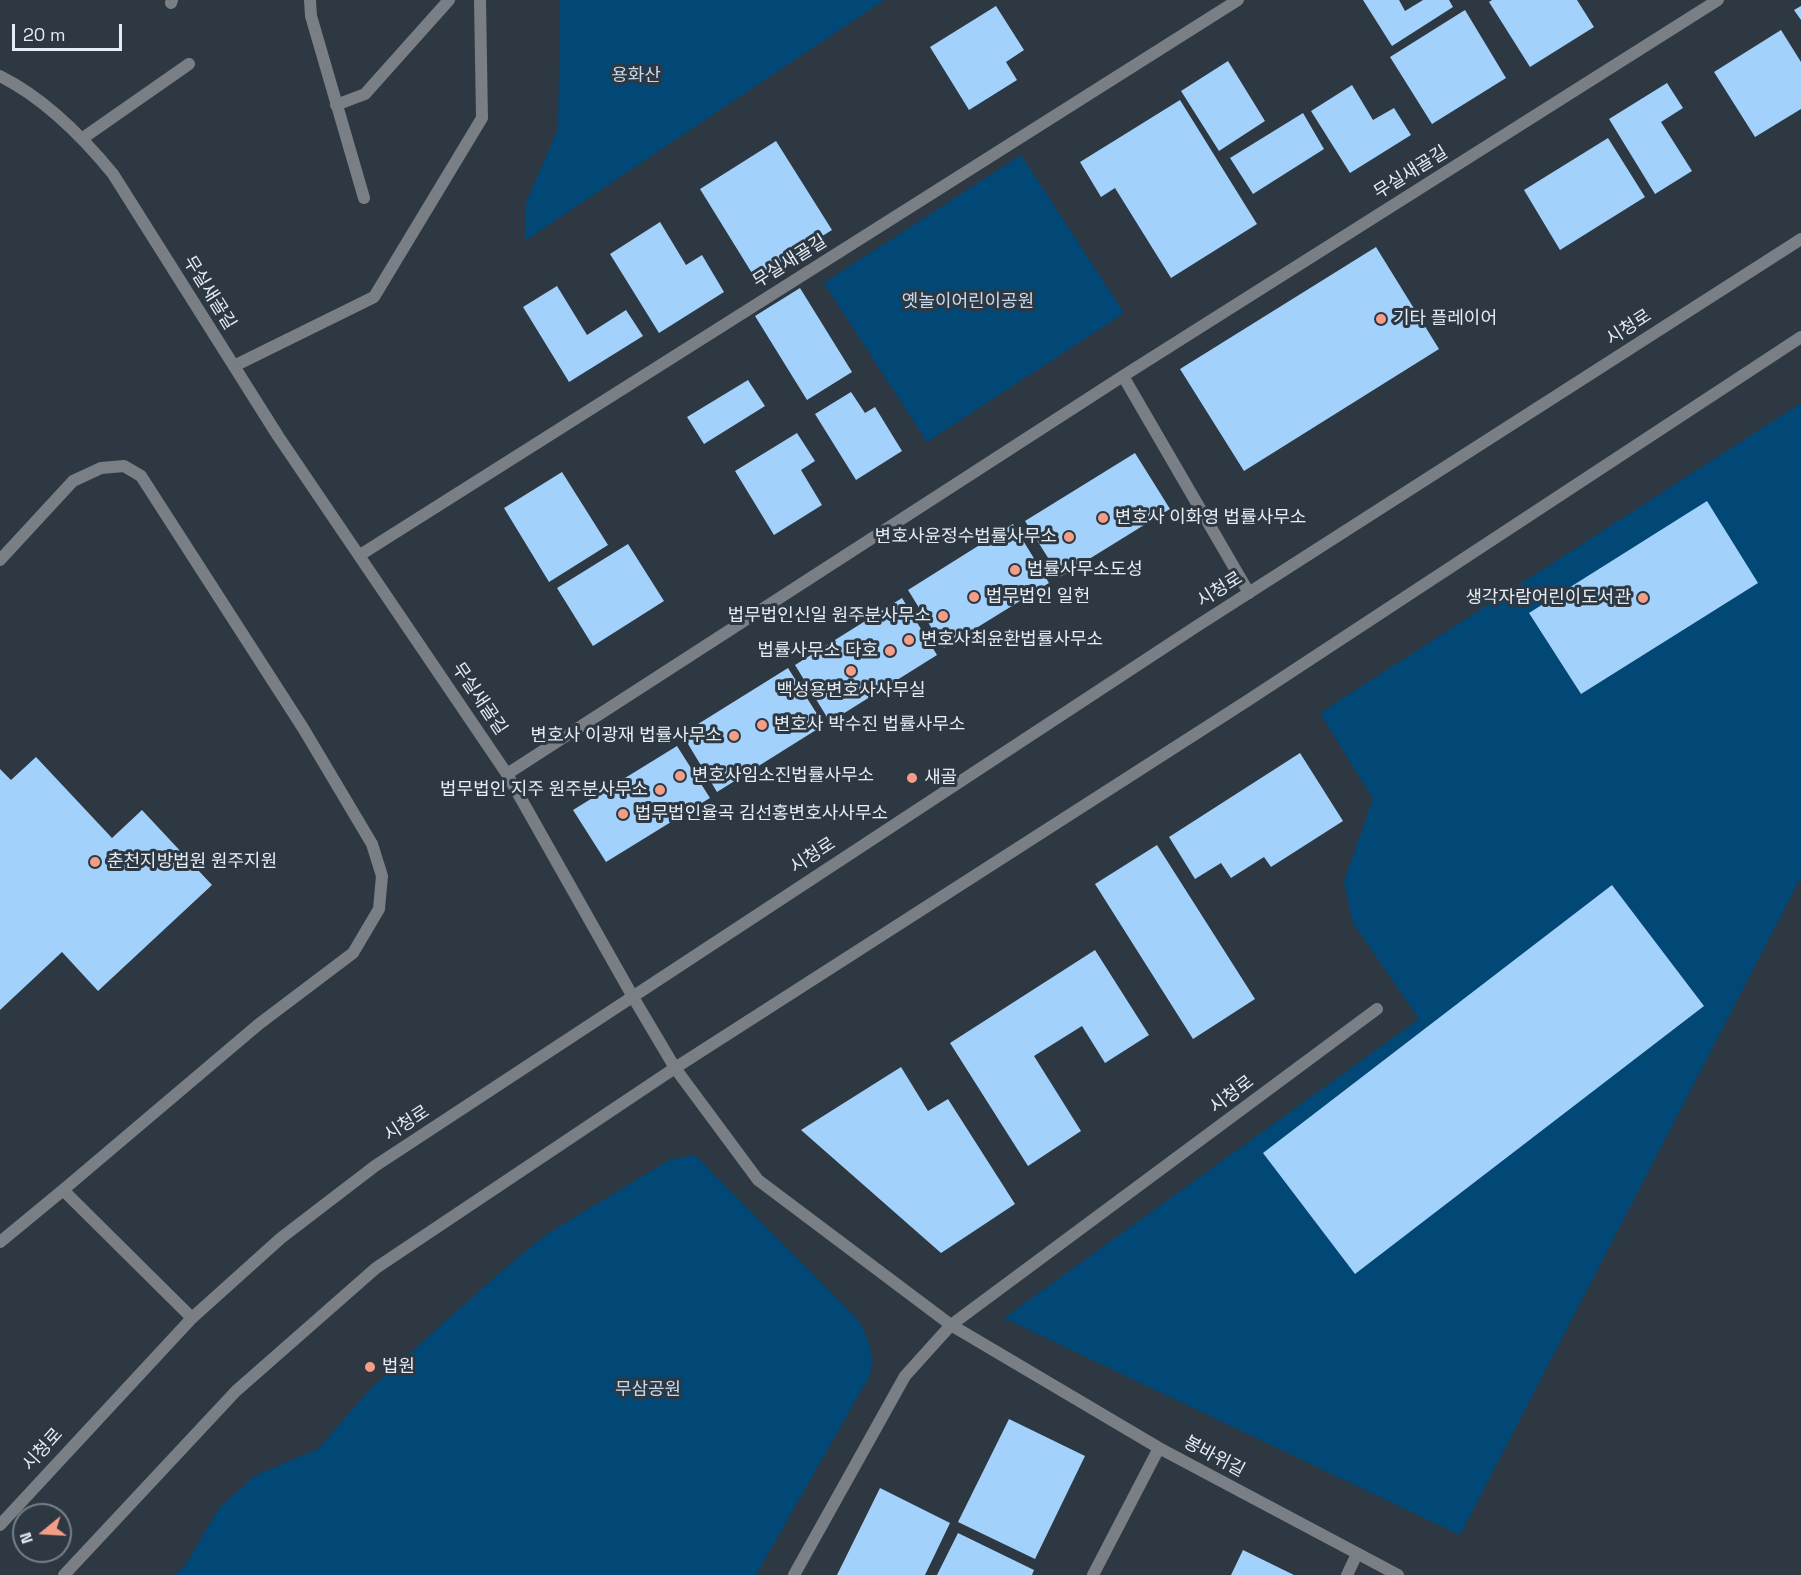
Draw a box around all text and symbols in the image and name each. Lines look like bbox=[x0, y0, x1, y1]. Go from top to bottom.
scale bar bbox=[15, 12, 124, 50]
text: 20 m bbox=[23, 23, 66, 46]
park label: 용화산 bbox=[611, 65, 661, 87]
street label: 무실새골길 bbox=[1370, 142, 1452, 204]
street label: 무실새골길 bbox=[749, 231, 831, 293]
street label: 무실새골길 bbox=[178, 252, 240, 334]
park label: 옛놀이어린이공원 bbox=[902, 291, 1034, 313]
street label: 시청로 bbox=[1602, 305, 1656, 351]
place label: 기타 플레이어 bbox=[1393, 308, 1497, 330]
marker: 기타 플레이어 bbox=[1374, 312, 1388, 326]
place label: 변호사 이화영 법률사무소 bbox=[1115, 507, 1306, 529]
marker: 변호사 이화영 법률사무소 bbox=[1096, 511, 1110, 525]
place label: 변호사윤정수법률사무소 bbox=[875, 526, 1057, 548]
marker: 변호사윤정수법률사무소 bbox=[1062, 530, 1076, 544]
place label: 법률사무소도성 bbox=[1027, 559, 1143, 581]
marker: 법률사무소도성 bbox=[1008, 563, 1022, 577]
street label: 시청로 bbox=[1193, 568, 1247, 612]
place label: 법무법인 일헌 bbox=[986, 586, 1090, 608]
place label: 생각자람어린이도서관 bbox=[1465, 587, 1631, 609]
marker: 법무법인 일헌 bbox=[967, 590, 981, 604]
marker: 생각자람어린이도서관 bbox=[1636, 591, 1650, 605]
place label: 법무법인신일 원주분사무소 bbox=[728, 605, 931, 627]
marker: 법무법인신일 원주분사무소 bbox=[936, 609, 950, 623]
place label: 변호사최윤환법률사무소 bbox=[921, 629, 1103, 651]
marker: 변호사최윤환법률사무소 bbox=[902, 633, 916, 647]
place label: 법률사무소 다호 bbox=[757, 640, 878, 662]
marker: 법률사무소 다호 bbox=[883, 644, 897, 658]
street label: 무실새골길 bbox=[447, 659, 511, 739]
marker: 백성용변호사사무실 bbox=[844, 664, 858, 678]
place label: 백성용변호사사무실 bbox=[776, 680, 926, 702]
place label: 변호사 박수진 법률사무소 bbox=[774, 714, 965, 736]
marker: 변호사 박수진 법률사무소 bbox=[755, 718, 769, 732]
place label: 변호사 이광재 법률사무소 bbox=[531, 725, 722, 747]
marker: 변호사 이광재 법률사무소 bbox=[727, 729, 741, 743]
place label: 변호사임소진법률사무소 bbox=[692, 765, 874, 787]
place label: 새골 bbox=[924, 767, 957, 789]
marker: 변호사임소진법률사무소 bbox=[673, 769, 687, 783]
marker: 새골 bbox=[905, 771, 919, 785]
place label: 법무법인 지주 원주분사무소 bbox=[440, 779, 648, 801]
marker: 법무법인 지주 원주분사무소 bbox=[653, 783, 667, 797]
place label: 법무법인율곡 김선홍변호사사무소 bbox=[635, 803, 888, 825]
marker: 법무법인율곡 김선홍변호사사무소 bbox=[616, 807, 630, 821]
street label: 시청로 bbox=[786, 833, 840, 879]
place label: 춘천지방법원 원주지원 bbox=[107, 851, 277, 873]
marker: 춘천지방법원 원주지원 bbox=[88, 855, 102, 869]
street label: 시청로 bbox=[1206, 1071, 1258, 1119]
street label: 시청로 bbox=[380, 1101, 434, 1147]
place label: 법원 bbox=[382, 1356, 415, 1378]
marker: 법원 bbox=[363, 1360, 377, 1374]
park label: 무삼공원 bbox=[615, 1379, 681, 1401]
street label: 시청로 bbox=[18, 1424, 68, 1476]
street label: 봉바위길 bbox=[1180, 1432, 1248, 1482]
north arrow bbox=[12, 1503, 72, 1563]
text: N bbox=[15, 1530, 38, 1546]

